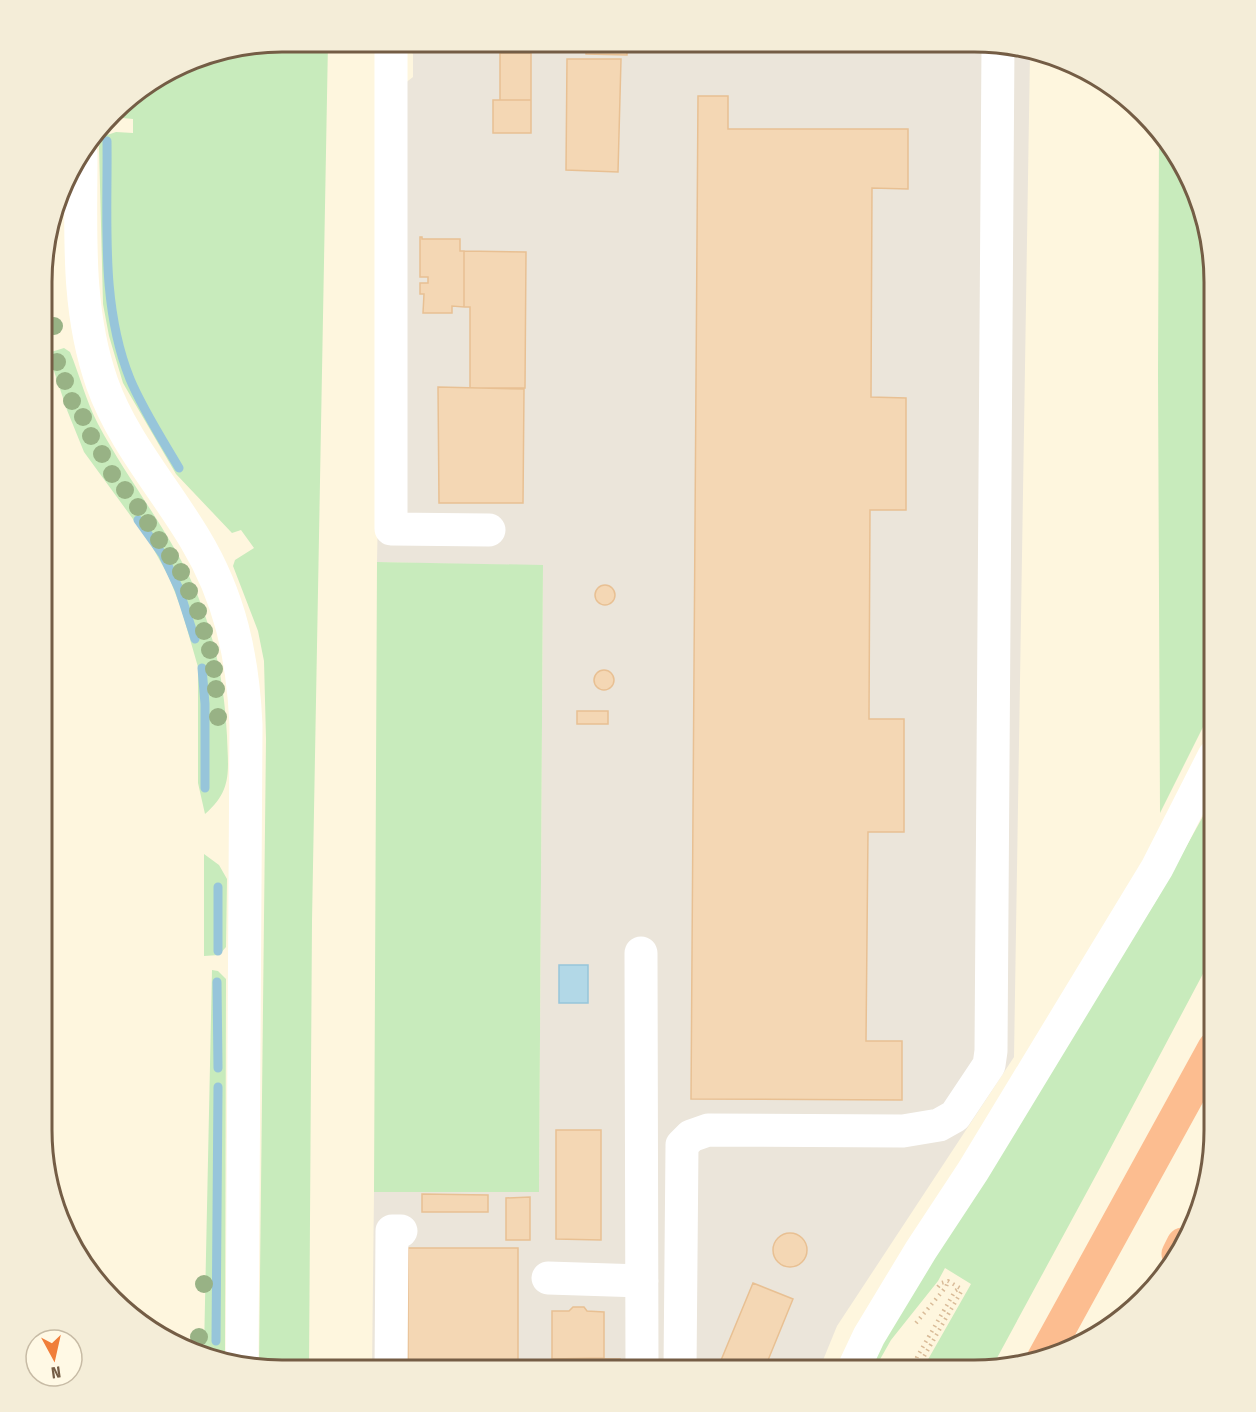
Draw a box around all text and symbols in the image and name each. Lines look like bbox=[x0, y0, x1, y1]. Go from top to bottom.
north arrow bbox=[24, 1328, 84, 1388]
text: N bbox=[50, 1362, 62, 1382]

